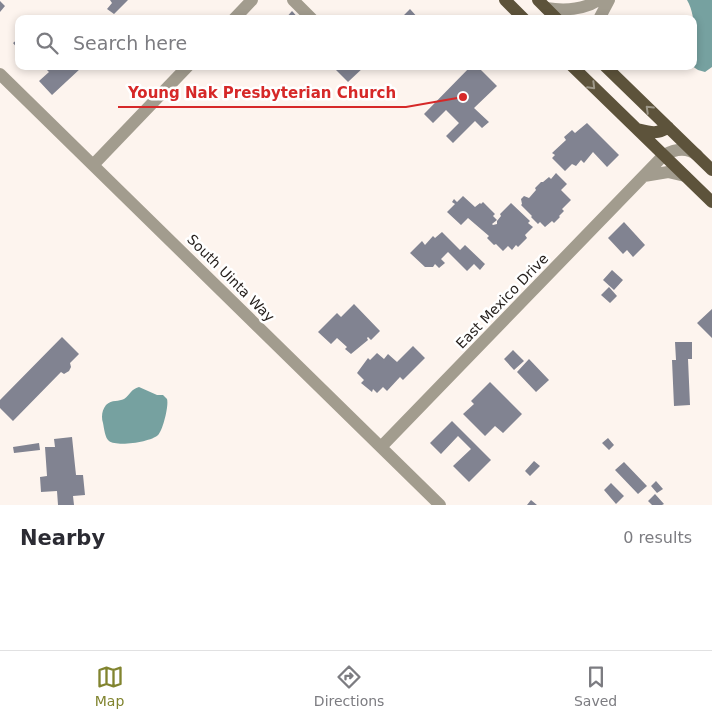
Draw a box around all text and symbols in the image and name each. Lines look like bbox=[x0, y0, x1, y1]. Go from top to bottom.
search box bbox=[15, 15, 697, 70]
icon: search bbox=[33, 29, 61, 57]
text: Search here bbox=[73, 32, 187, 54]
callout: Young Nak Presbyterian Church bbox=[118, 77, 406, 107]
one-way arrow bbox=[586, 81, 595, 90]
text: Young Nak Presbyterian Church bbox=[127, 84, 396, 102]
one-way arrow bbox=[646, 106, 655, 115]
street label: South Uinta Way bbox=[184, 231, 278, 325]
street label: East Mexico Drive bbox=[453, 250, 551, 352]
text: Nearby bbox=[20, 526, 105, 550]
text: 0 results bbox=[623, 528, 692, 547]
tab: Map bbox=[95, 663, 124, 709]
tab: Directions bbox=[314, 663, 384, 709]
tab: Saved bbox=[574, 663, 617, 709]

